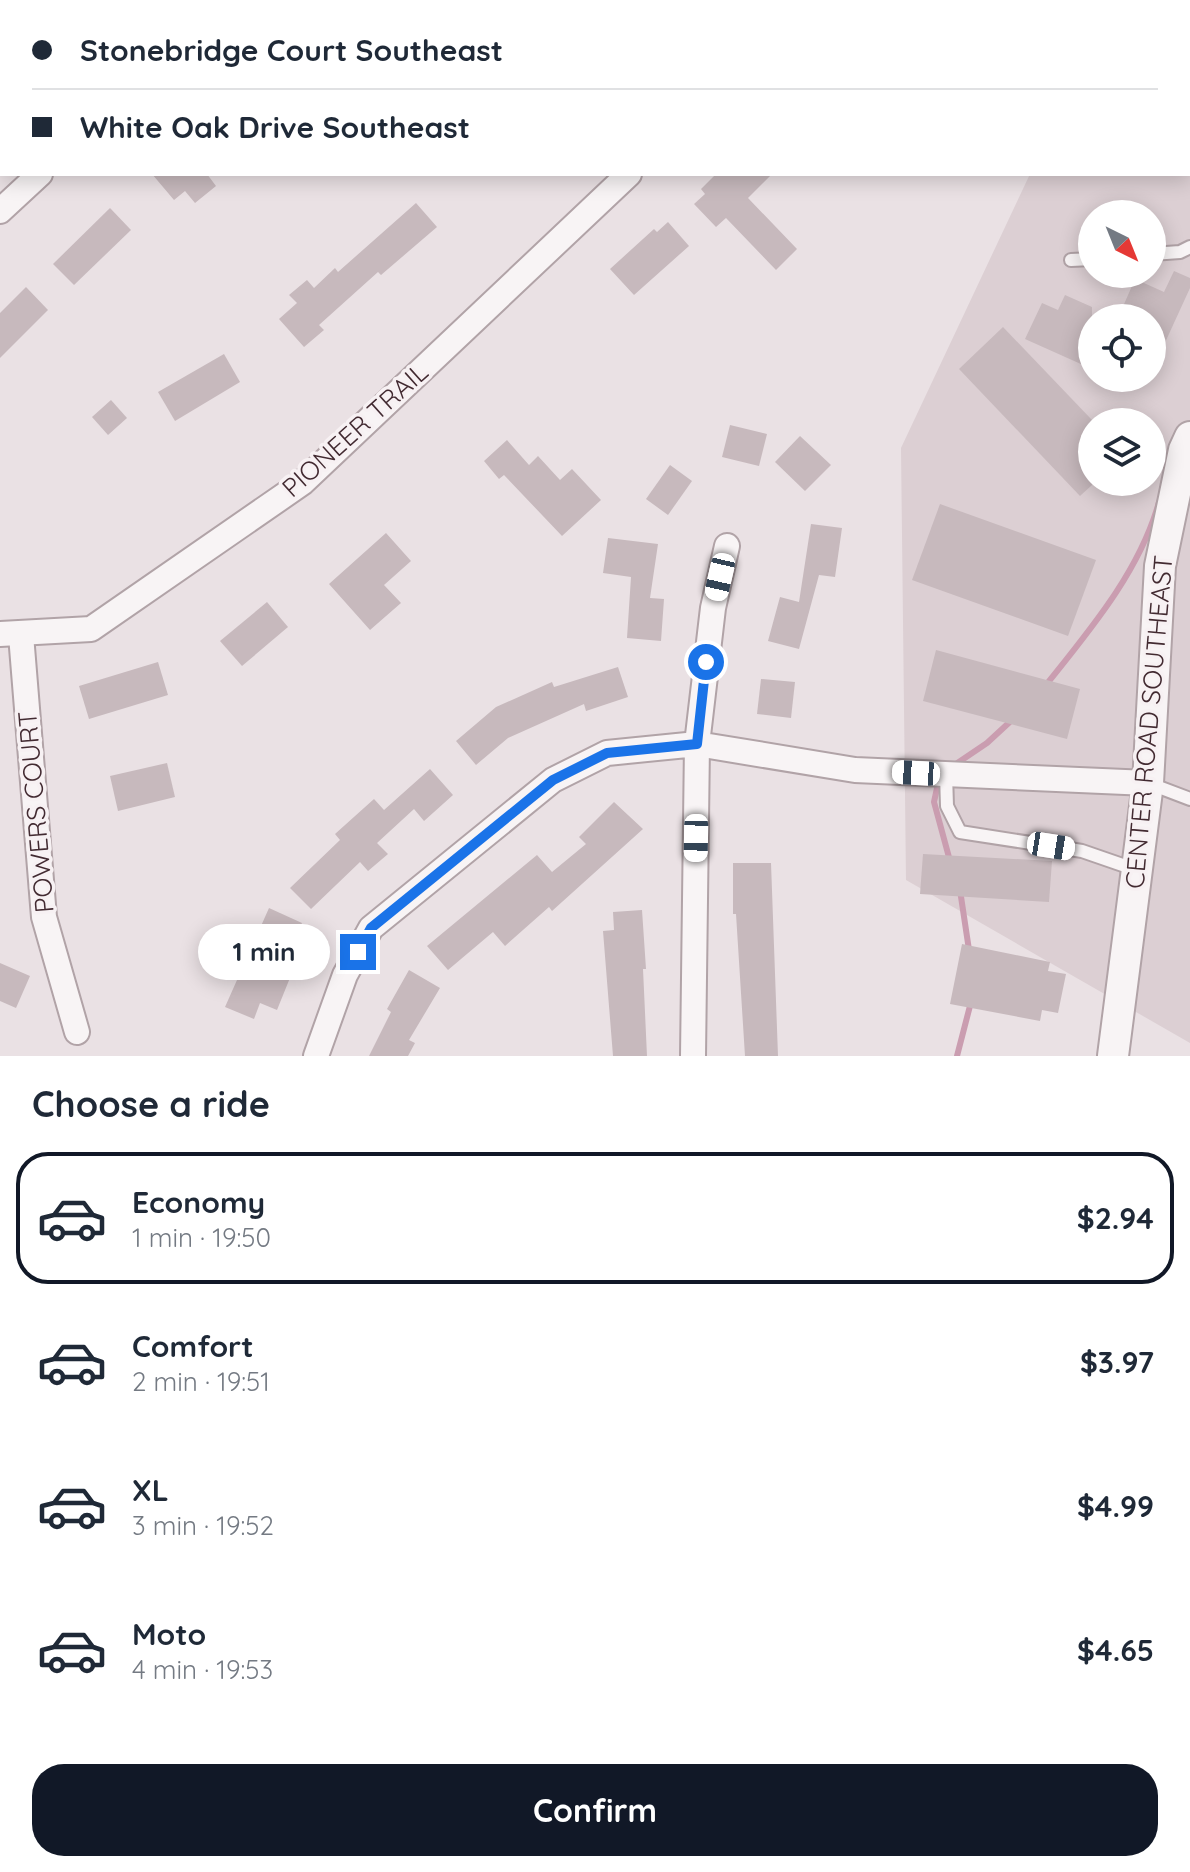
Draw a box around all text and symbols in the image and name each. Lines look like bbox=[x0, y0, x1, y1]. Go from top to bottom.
text: Stonebridge Court Southeast bbox=[80, 31, 503, 69]
text: White Oak Drive Southeast bbox=[80, 108, 470, 146]
north arrow bbox=[1078, 200, 1166, 288]
map controls bbox=[1078, 200, 1166, 496]
button: locate bbox=[1078, 304, 1166, 392]
street label: PIONEER TRAIL bbox=[275, 355, 435, 504]
button: layers bbox=[1078, 408, 1166, 496]
car bbox=[703, 551, 737, 603]
street label: CENTER ROAD SOUTHEAST bbox=[1117, 554, 1180, 890]
route start bbox=[688, 644, 724, 680]
street label: POWERS COURT bbox=[10, 710, 61, 914]
car bbox=[891, 760, 941, 786]
car bbox=[684, 814, 708, 862]
car bbox=[1025, 830, 1077, 862]
callout: 1 min bbox=[198, 924, 330, 980]
route end bbox=[340, 934, 376, 970]
text: 1 min bbox=[233, 935, 296, 968]
text: Choose a ride bbox=[32, 1081, 270, 1126]
icon: car bbox=[36, 1182, 108, 1254]
text: Economy bbox=[132, 1183, 265, 1221]
text: $2.94 bbox=[1077, 1199, 1154, 1237]
text: 1 min · 19:50 bbox=[132, 1221, 271, 1254]
icon: car bbox=[36, 1326, 108, 1398]
text: Comfort bbox=[132, 1327, 253, 1365]
text: $3.97 bbox=[1080, 1343, 1154, 1381]
text: 2 min · 19:51 bbox=[132, 1365, 270, 1398]
icon: car bbox=[36, 1470, 108, 1542]
text: XL bbox=[132, 1471, 169, 1509]
text: $4.99 bbox=[1077, 1487, 1154, 1525]
text: 3 min · 19:52 bbox=[132, 1509, 274, 1542]
icon: car bbox=[36, 1614, 108, 1686]
text: Moto bbox=[132, 1615, 206, 1653]
text: $4.65 bbox=[1077, 1631, 1154, 1669]
text: 4 min · 19:53 bbox=[132, 1653, 273, 1686]
button: Confirm bbox=[32, 1764, 1158, 1856]

